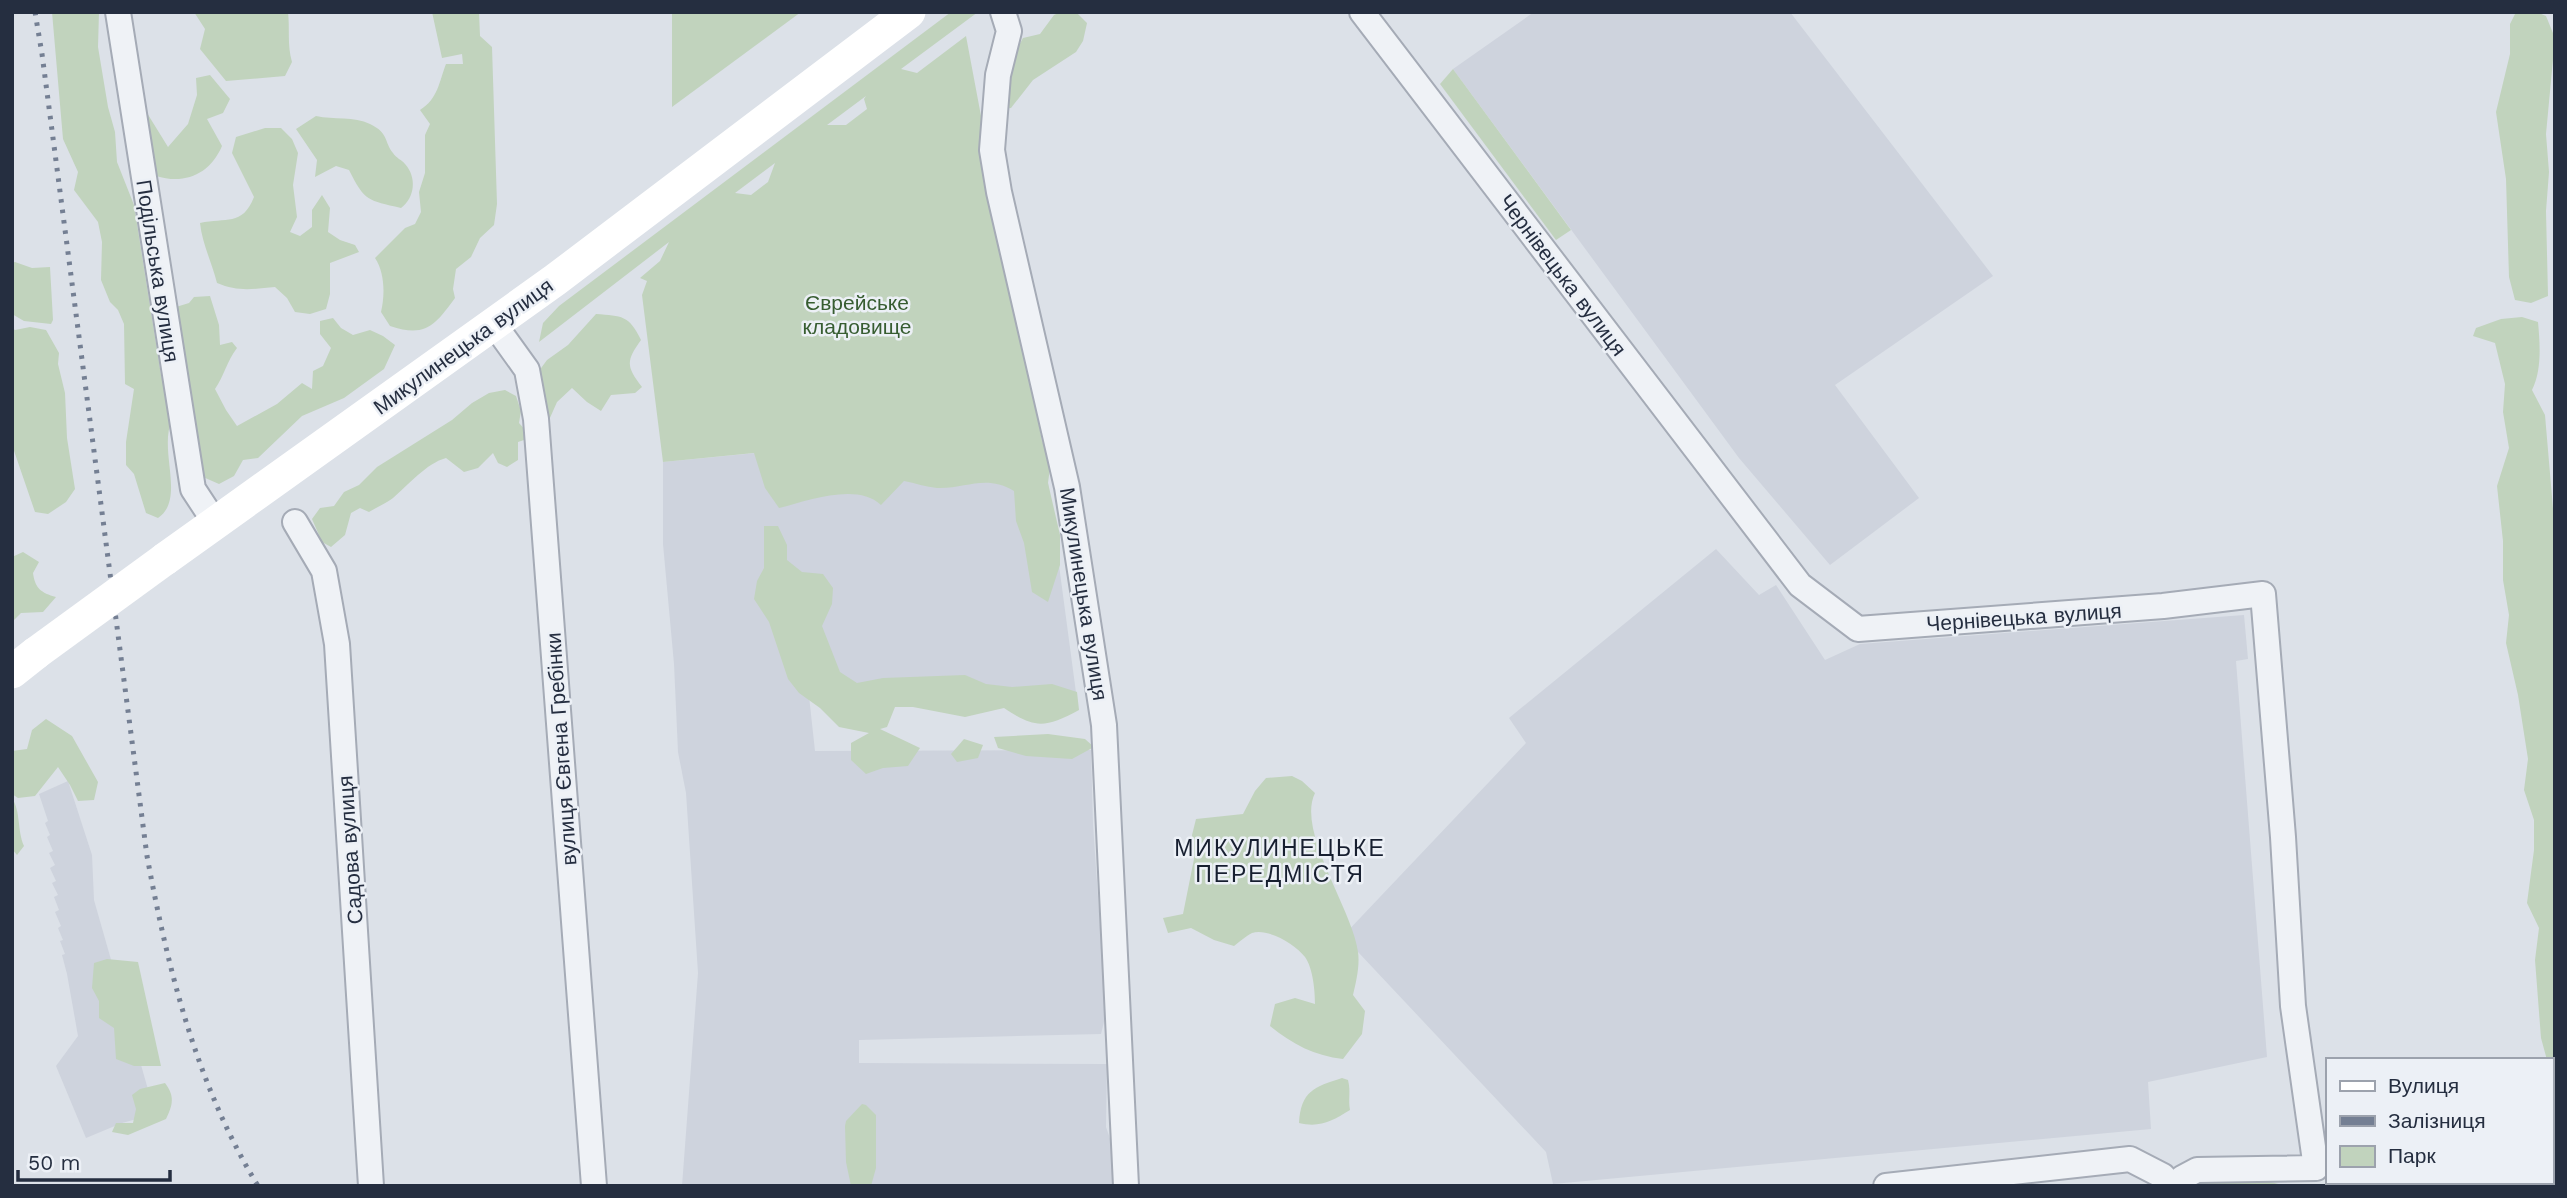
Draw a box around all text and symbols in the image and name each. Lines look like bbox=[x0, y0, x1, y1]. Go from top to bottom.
street label: Подільська вулиця bbox=[131, 178, 185, 364]
street label: Чернівецька вулиця bbox=[1494, 189, 1632, 361]
street label: Микулинецька вулиця bbox=[368, 273, 558, 419]
park label: Єврейське кладовище bbox=[803, 290, 911, 339]
street label: Микулинецька вулиця bbox=[1055, 486, 1113, 702]
street label: Чернівецька вулиця bbox=[1925, 598, 2123, 636]
street label: вулиця Євгена Гребінки bbox=[540, 632, 582, 866]
street label: Садова вулиця bbox=[332, 775, 368, 925]
district label: МИКУЛИНЕЦЬКЕ ПЕРЕДМІСТЯ bbox=[1174, 835, 1386, 888]
legend bbox=[2326, 1058, 2553, 1184]
text: Вулиця bbox=[2388, 1073, 2459, 1098]
text: Залізниця bbox=[2388, 1108, 2486, 1133]
scale bar bbox=[18, 1138, 170, 1182]
text: Парк bbox=[2388, 1143, 2436, 1168]
text: 50 m bbox=[28, 1150, 80, 1175]

